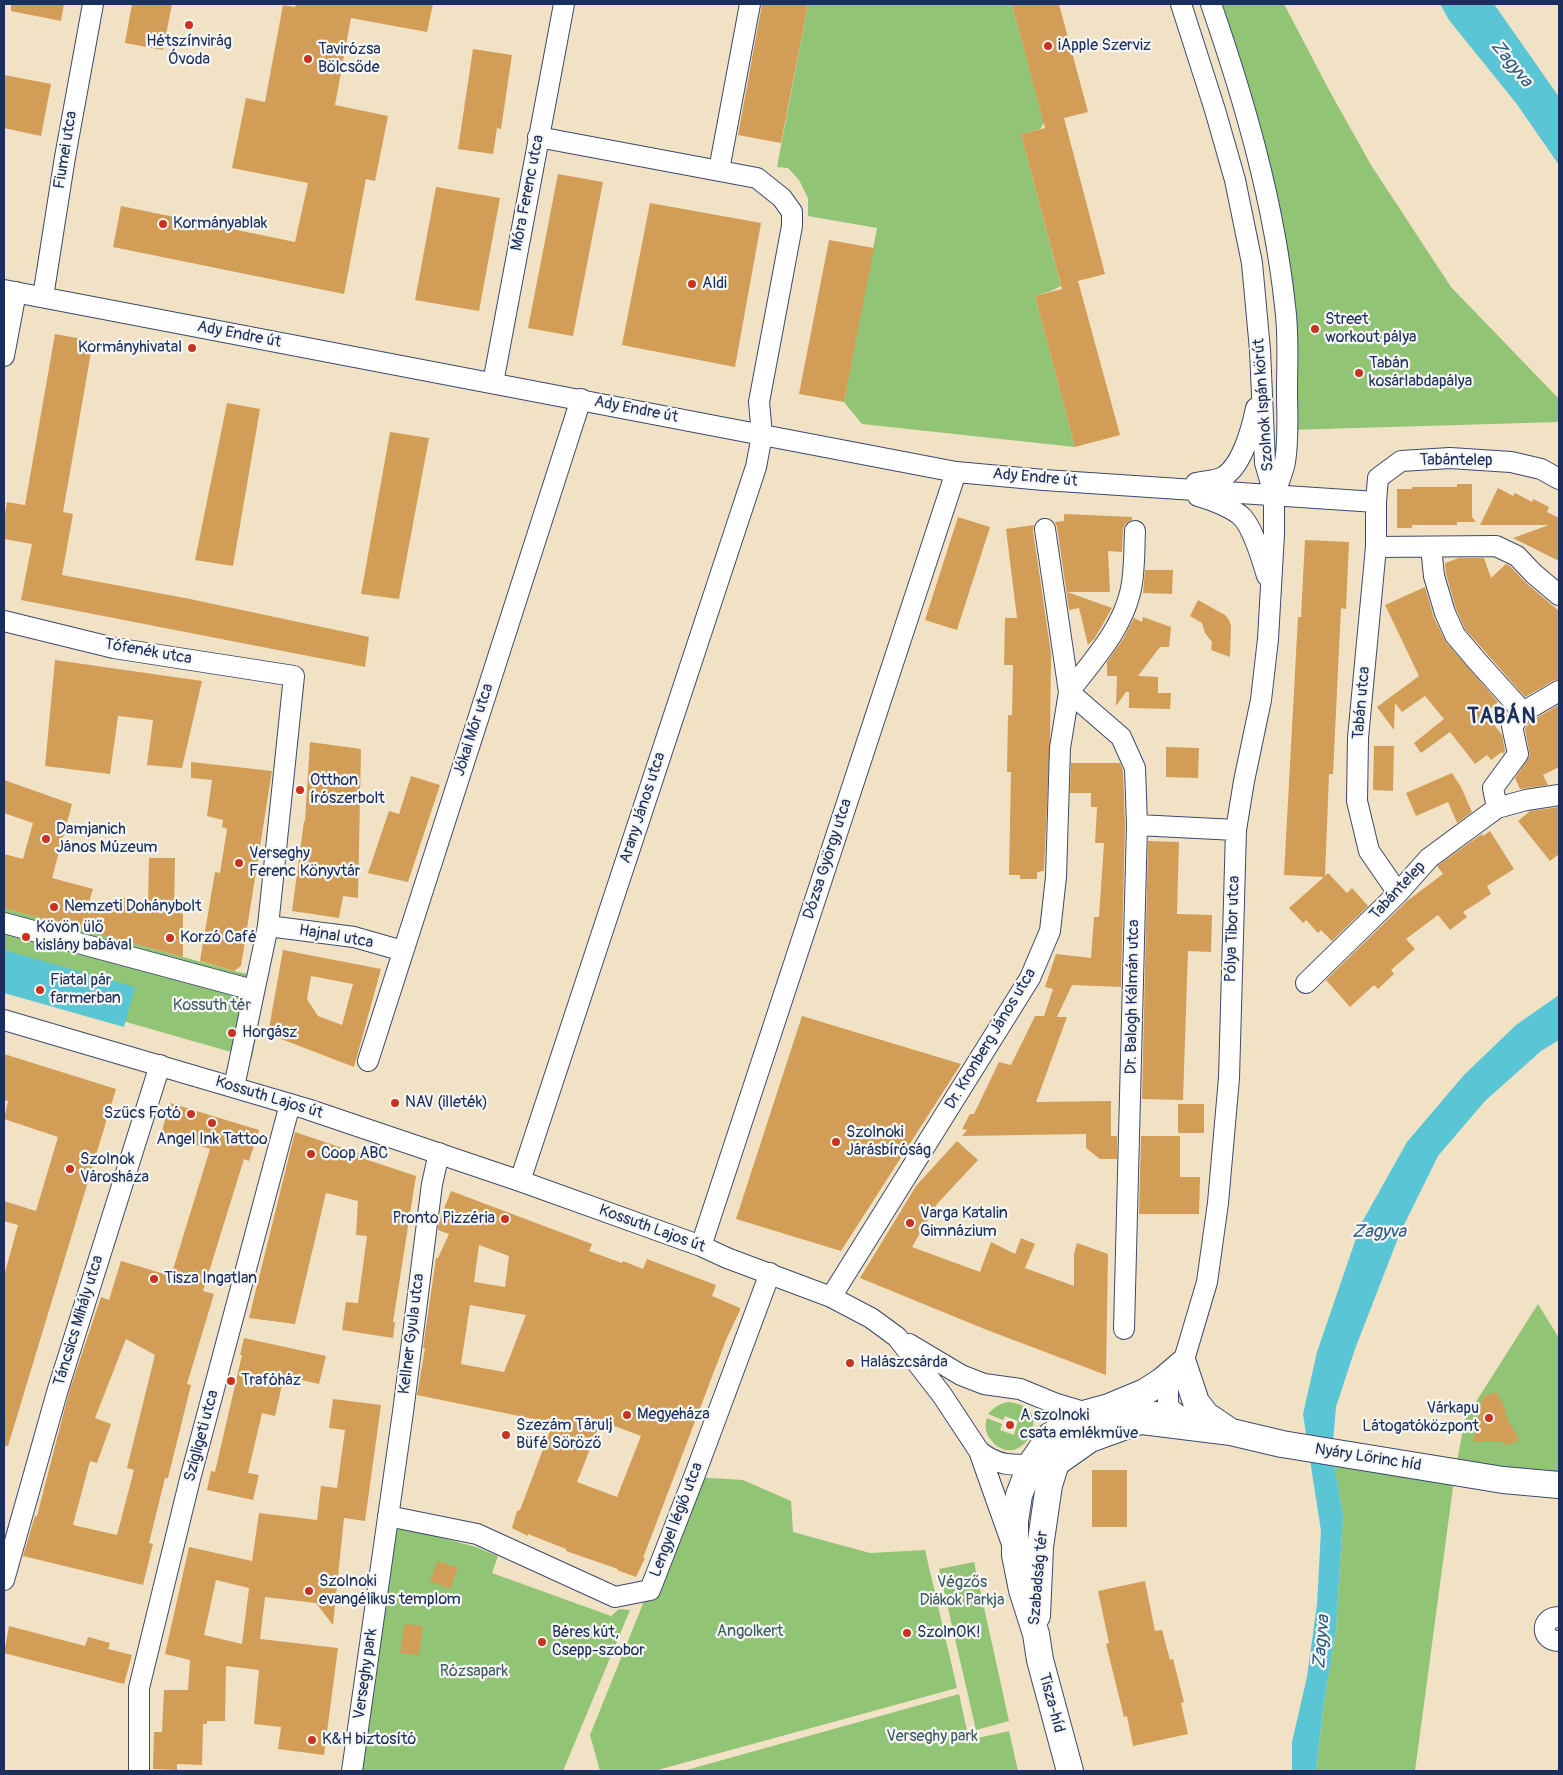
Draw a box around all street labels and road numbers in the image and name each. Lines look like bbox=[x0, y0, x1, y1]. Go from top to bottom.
street label: Fiumei utca bbox=[50, 110, 82, 190]
street label: Móra Ferenc utca bbox=[507, 133, 549, 253]
street label: Ady Endre út bbox=[195, 317, 283, 353]
street label: Szolnok Ispán körút bbox=[1250, 338, 1278, 472]
street label: Ady Endre út bbox=[592, 392, 680, 428]
street label: Tabántelep bbox=[1419, 451, 1493, 471]
street label: Ady Endre út bbox=[992, 465, 1078, 491]
street label: Tófenék utca bbox=[103, 635, 193, 669]
street label: Tabán utca bbox=[1349, 666, 1375, 740]
street label: Jókai Mór utca bbox=[450, 681, 498, 779]
street label: Arany János utca bbox=[616, 750, 670, 866]
street label: Dózsa György utca bbox=[799, 796, 857, 922]
street label: Tabántelep bbox=[1366, 858, 1430, 924]
street label: Pólya Tibor utca bbox=[1222, 875, 1244, 983]
street label: Dr. Balogh Kálmán utca bbox=[1122, 919, 1144, 1075]
street label: Hajnal utca bbox=[297, 921, 375, 953]
street label: Dr. Kronberg János utca bbox=[941, 965, 1041, 1113]
street label: Kossuth Lajos út bbox=[213, 1072, 325, 1124]
street label: Kossuth Lajos út bbox=[596, 1201, 708, 1257]
street label: Táncsics Mihály utca bbox=[50, 1253, 108, 1389]
street label: Kellner Gyula utca bbox=[395, 1273, 429, 1395]
street label: Szigligeti utca bbox=[181, 1388, 223, 1484]
street label: Nyáry Lőrinc híd bbox=[1313, 1440, 1423, 1476]
street label: Lengyel légió utca bbox=[646, 1460, 708, 1580]
street label: Szabadság tér bbox=[1025, 1530, 1053, 1626]
street label: Verseghy park bbox=[350, 1627, 382, 1721]
street label: Tisza-híd bbox=[1034, 1671, 1068, 1735]

